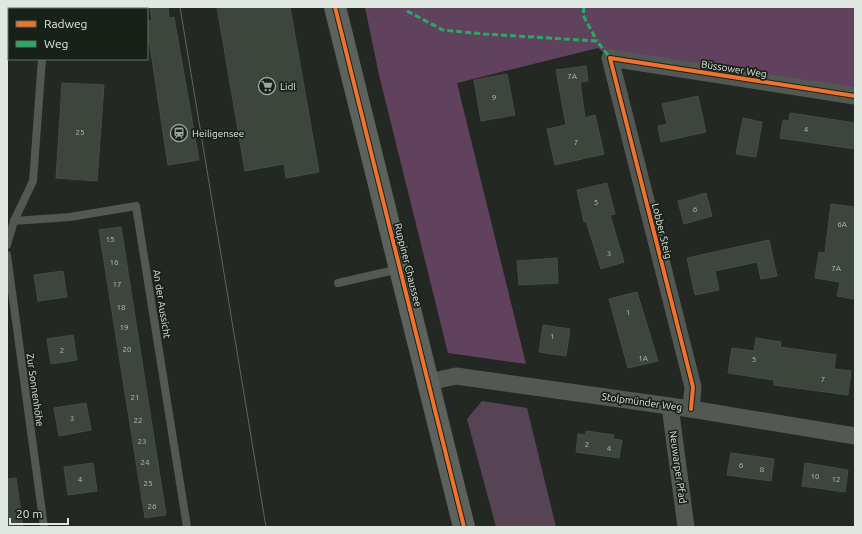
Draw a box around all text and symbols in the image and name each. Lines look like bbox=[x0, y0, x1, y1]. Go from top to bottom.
legend bbox=[8, 8, 148, 60]
text: Radweg bbox=[44, 17, 87, 30]
text: Weg bbox=[44, 37, 68, 50]
street label: Büssower Weg bbox=[700, 58, 768, 80]
house number: 7A bbox=[567, 72, 578, 81]
supermarket icon: Lidl bbox=[257, 76, 277, 96]
place label: Lidl bbox=[280, 81, 296, 92]
house number: 9 bbox=[492, 93, 496, 102]
station icon: Heiligensee bbox=[169, 123, 189, 143]
house number: 4 bbox=[804, 125, 809, 134]
house number: 25 bbox=[75, 128, 85, 137]
place label: Heiligensee bbox=[192, 128, 244, 139]
house number: 7 bbox=[574, 138, 578, 147]
house number: 5 bbox=[594, 198, 598, 207]
street label: Lobber Steig bbox=[650, 202, 674, 260]
house number: 6 bbox=[693, 205, 698, 214]
house number: 6A bbox=[837, 220, 848, 229]
street label: Ruppiner Chaussee bbox=[392, 222, 424, 308]
house number: 15 bbox=[105, 235, 115, 244]
house number: 3 bbox=[607, 249, 611, 258]
house number: 16 bbox=[109, 258, 119, 267]
house number: 7A bbox=[831, 264, 842, 273]
street label: An der Aussicht bbox=[151, 269, 173, 339]
house number: 17 bbox=[112, 280, 122, 289]
house number: 18 bbox=[116, 303, 126, 312]
house number: 1 bbox=[626, 308, 630, 317]
house number: 19 bbox=[119, 323, 129, 332]
house number: 1 bbox=[550, 332, 554, 341]
house number: 20 bbox=[122, 345, 132, 354]
house number: 2 bbox=[60, 346, 64, 355]
street label: Zur Sonnenhöhe bbox=[24, 353, 46, 427]
house number: 1A bbox=[638, 354, 649, 363]
house number: 5 bbox=[752, 355, 756, 364]
house number: 7 bbox=[821, 375, 825, 384]
street label: Stolpmünder Weg bbox=[601, 391, 683, 413]
house number: 21 bbox=[130, 393, 140, 402]
house number: 3 bbox=[70, 414, 74, 423]
house number: 22 bbox=[133, 416, 143, 425]
street label: Neuwarper Pfad bbox=[667, 430, 689, 504]
house number: 23 bbox=[137, 437, 147, 446]
house number: 2 bbox=[585, 440, 589, 449]
house number: 4 bbox=[607, 444, 612, 453]
house number: 24 bbox=[140, 458, 150, 467]
house number: 6 bbox=[739, 461, 744, 470]
house number: 8 bbox=[760, 465, 765, 474]
house number: 10 bbox=[810, 472, 820, 481]
house number: 4 bbox=[78, 475, 83, 484]
house number: 12 bbox=[831, 475, 841, 484]
house number: 25 bbox=[143, 479, 153, 488]
scale bar bbox=[10, 500, 68, 526]
house number: 26 bbox=[147, 502, 157, 511]
text: 20 m bbox=[16, 507, 43, 520]

